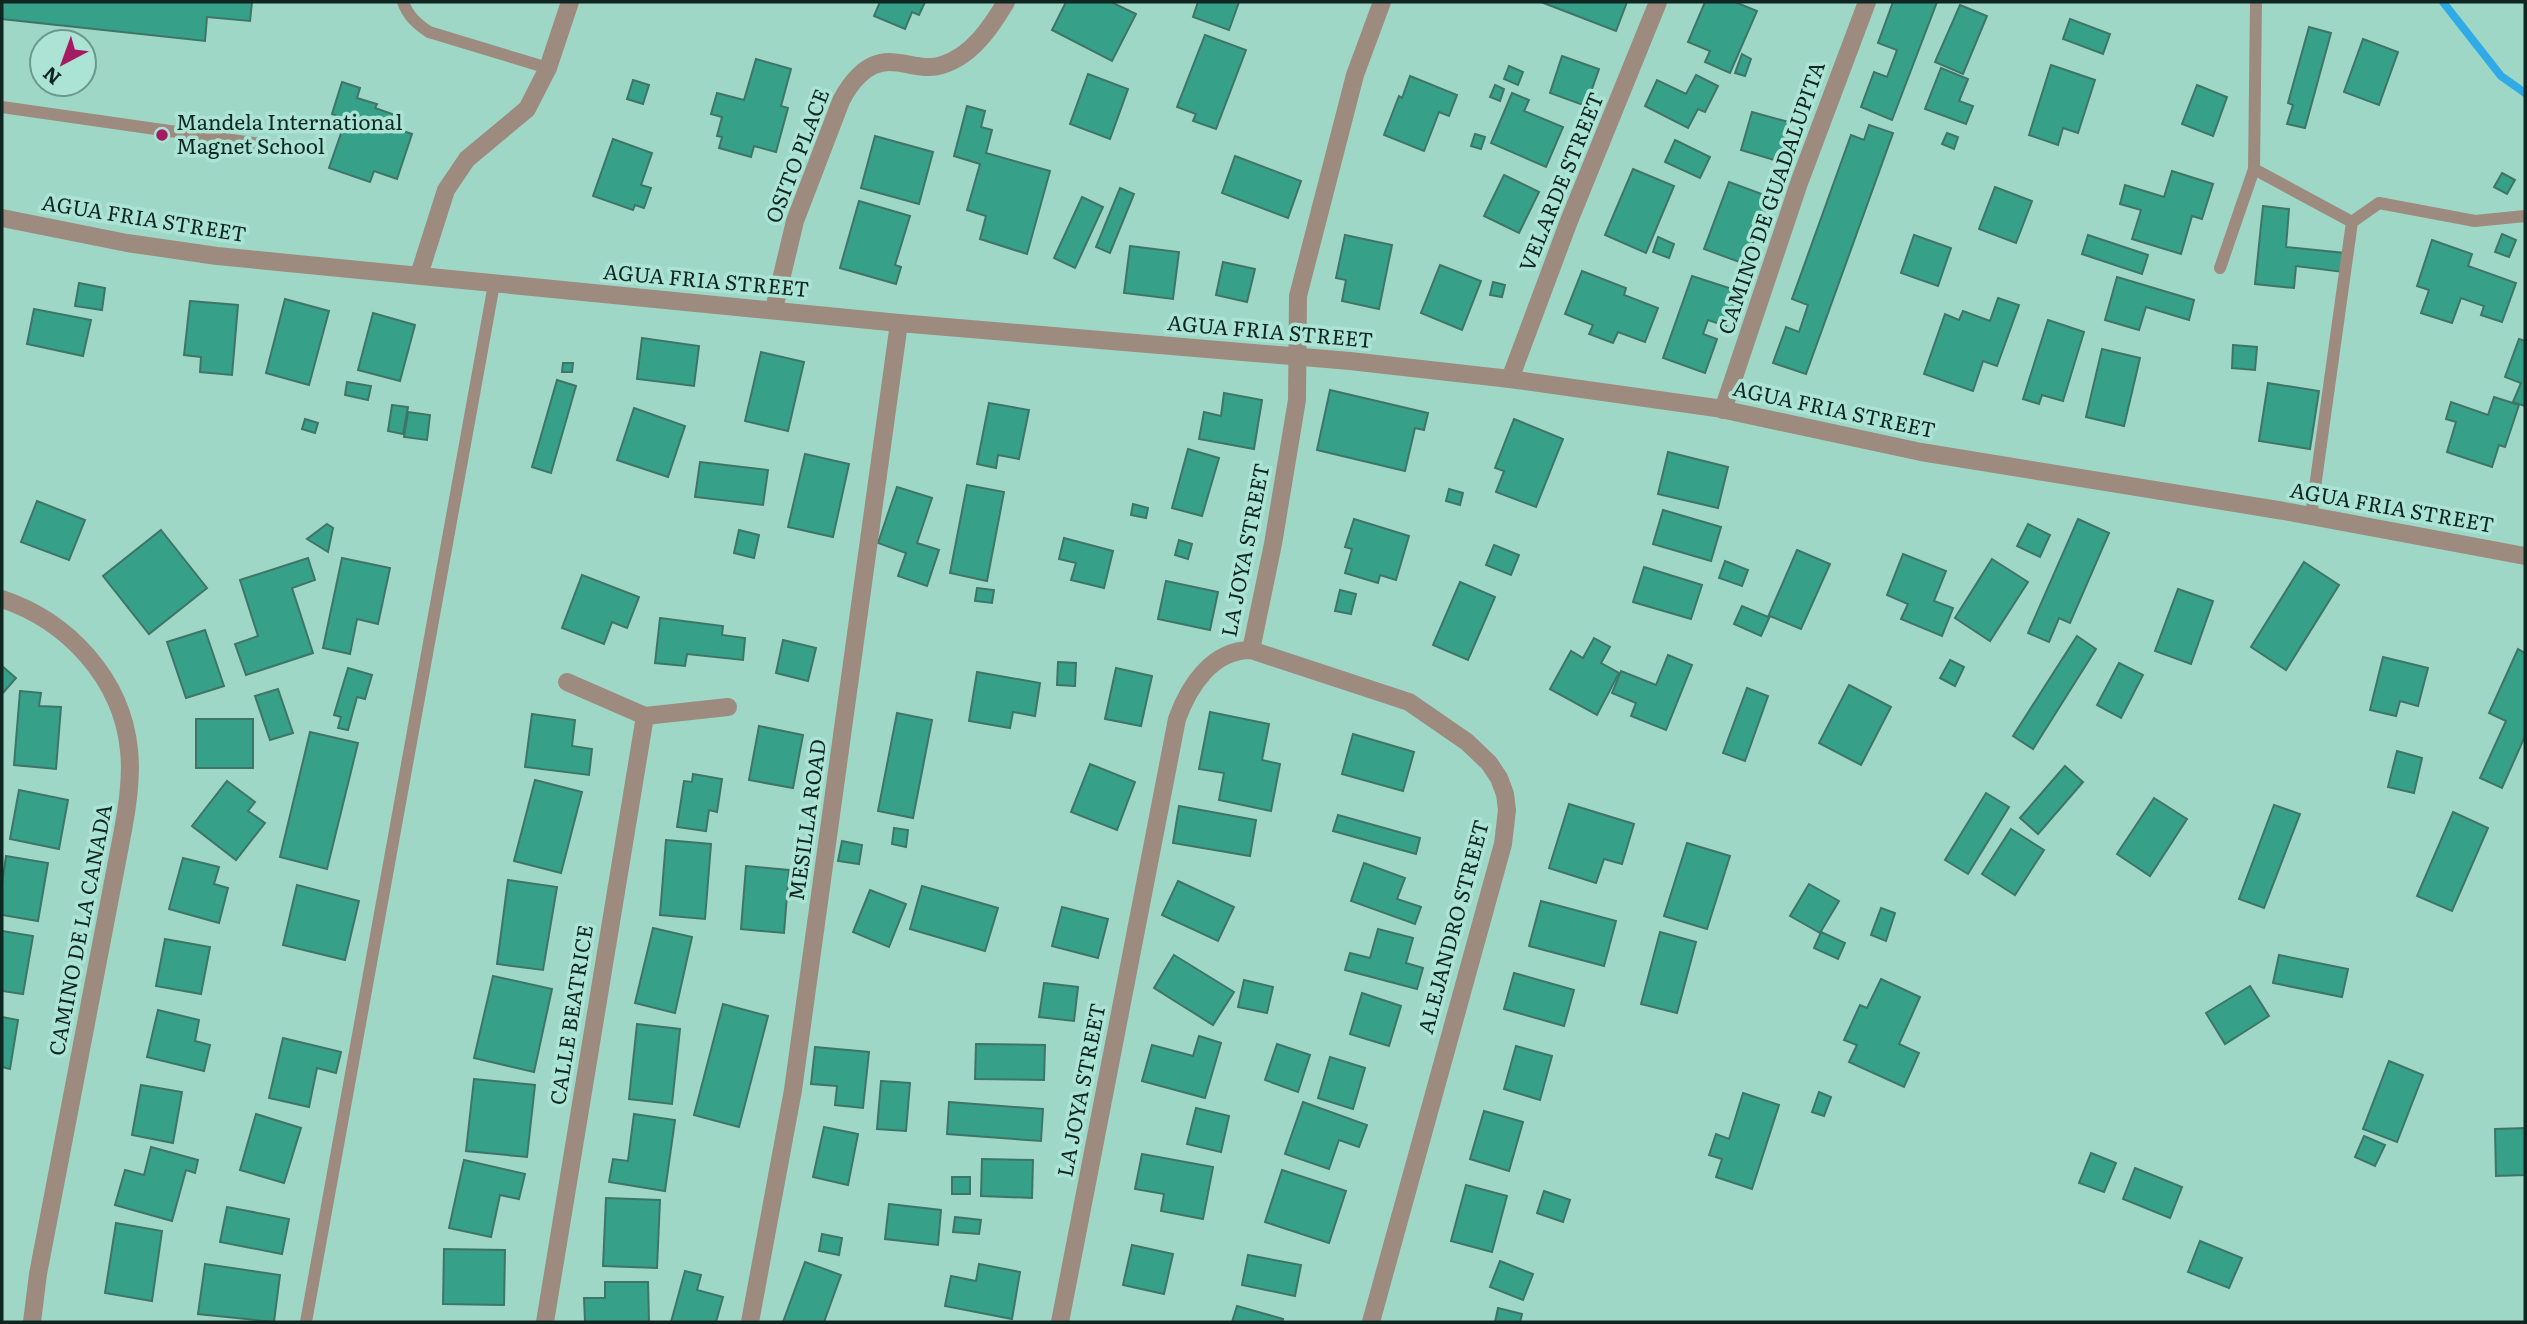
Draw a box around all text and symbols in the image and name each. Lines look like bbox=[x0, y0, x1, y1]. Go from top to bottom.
north arrow bbox=[28, 28, 98, 98]
street label: CAMINO DE GUADALUPITA bbox=[1708, 56, 1831, 338]
text: N bbox=[36, 61, 66, 92]
street label: OSITO PLACE bbox=[756, 83, 836, 227]
street label: VELARDE STREET bbox=[1510, 87, 1610, 275]
place label: Mandela International Magnet School bbox=[176, 105, 403, 160]
marker: Mandela International Magnet School bbox=[154, 127, 170, 143]
street label: AGUA FRIA STREET bbox=[40, 185, 249, 248]
street label: AGUA FRIA STREET bbox=[602, 254, 811, 303]
street label: AGUA FRIA STREET bbox=[1166, 305, 1375, 354]
street label: AGUA FRIA STREET bbox=[1730, 371, 1939, 444]
street label: LA JOYA STREET bbox=[1211, 460, 1276, 639]
street label: AGUA FRIA STREET bbox=[2288, 472, 2497, 539]
street label: MESILLA ROAD bbox=[779, 737, 832, 902]
street label: CAMINO DE LA CANADA bbox=[39, 801, 118, 1058]
street label: ALEJANDRO STREET bbox=[1408, 816, 1495, 1037]
street label: CALLE BEATRICE bbox=[540, 922, 599, 1107]
street label: LA JOYA STREET bbox=[1047, 1000, 1112, 1179]

